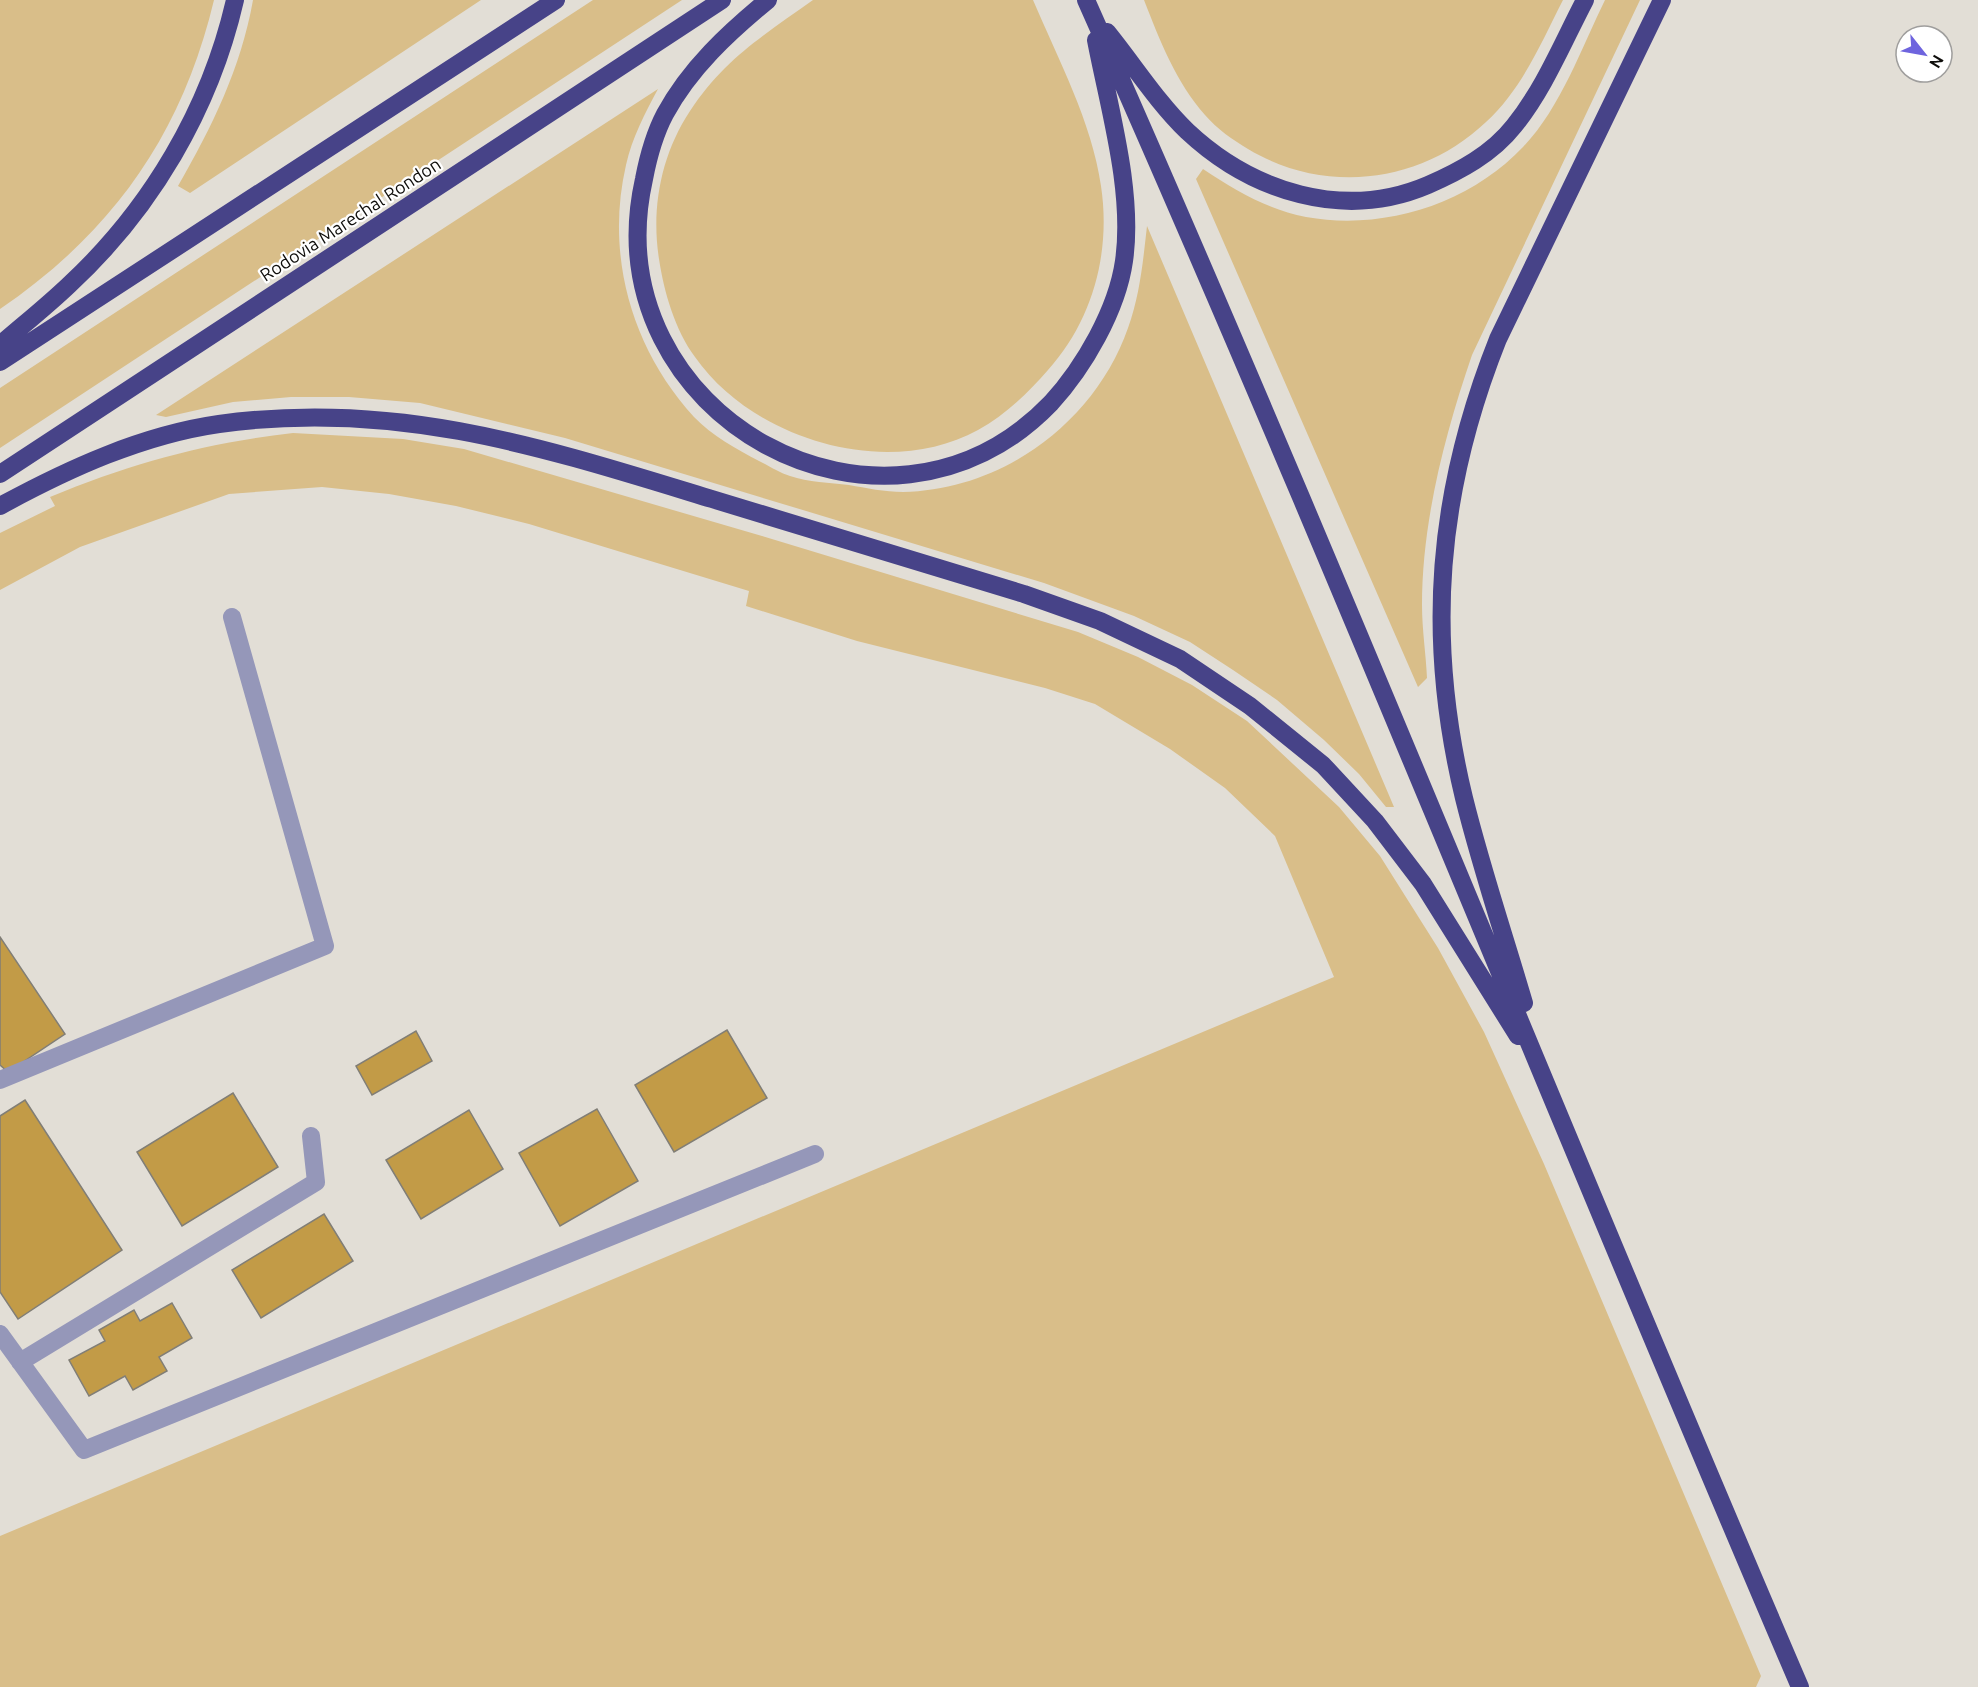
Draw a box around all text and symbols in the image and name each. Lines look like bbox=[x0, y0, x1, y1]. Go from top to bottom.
north arrow bbox=[1894, 24, 1954, 84]
text: N bbox=[1926, 52, 1948, 71]
street label: Rodovia Marechal Rondon bbox=[256, 153, 444, 285]

